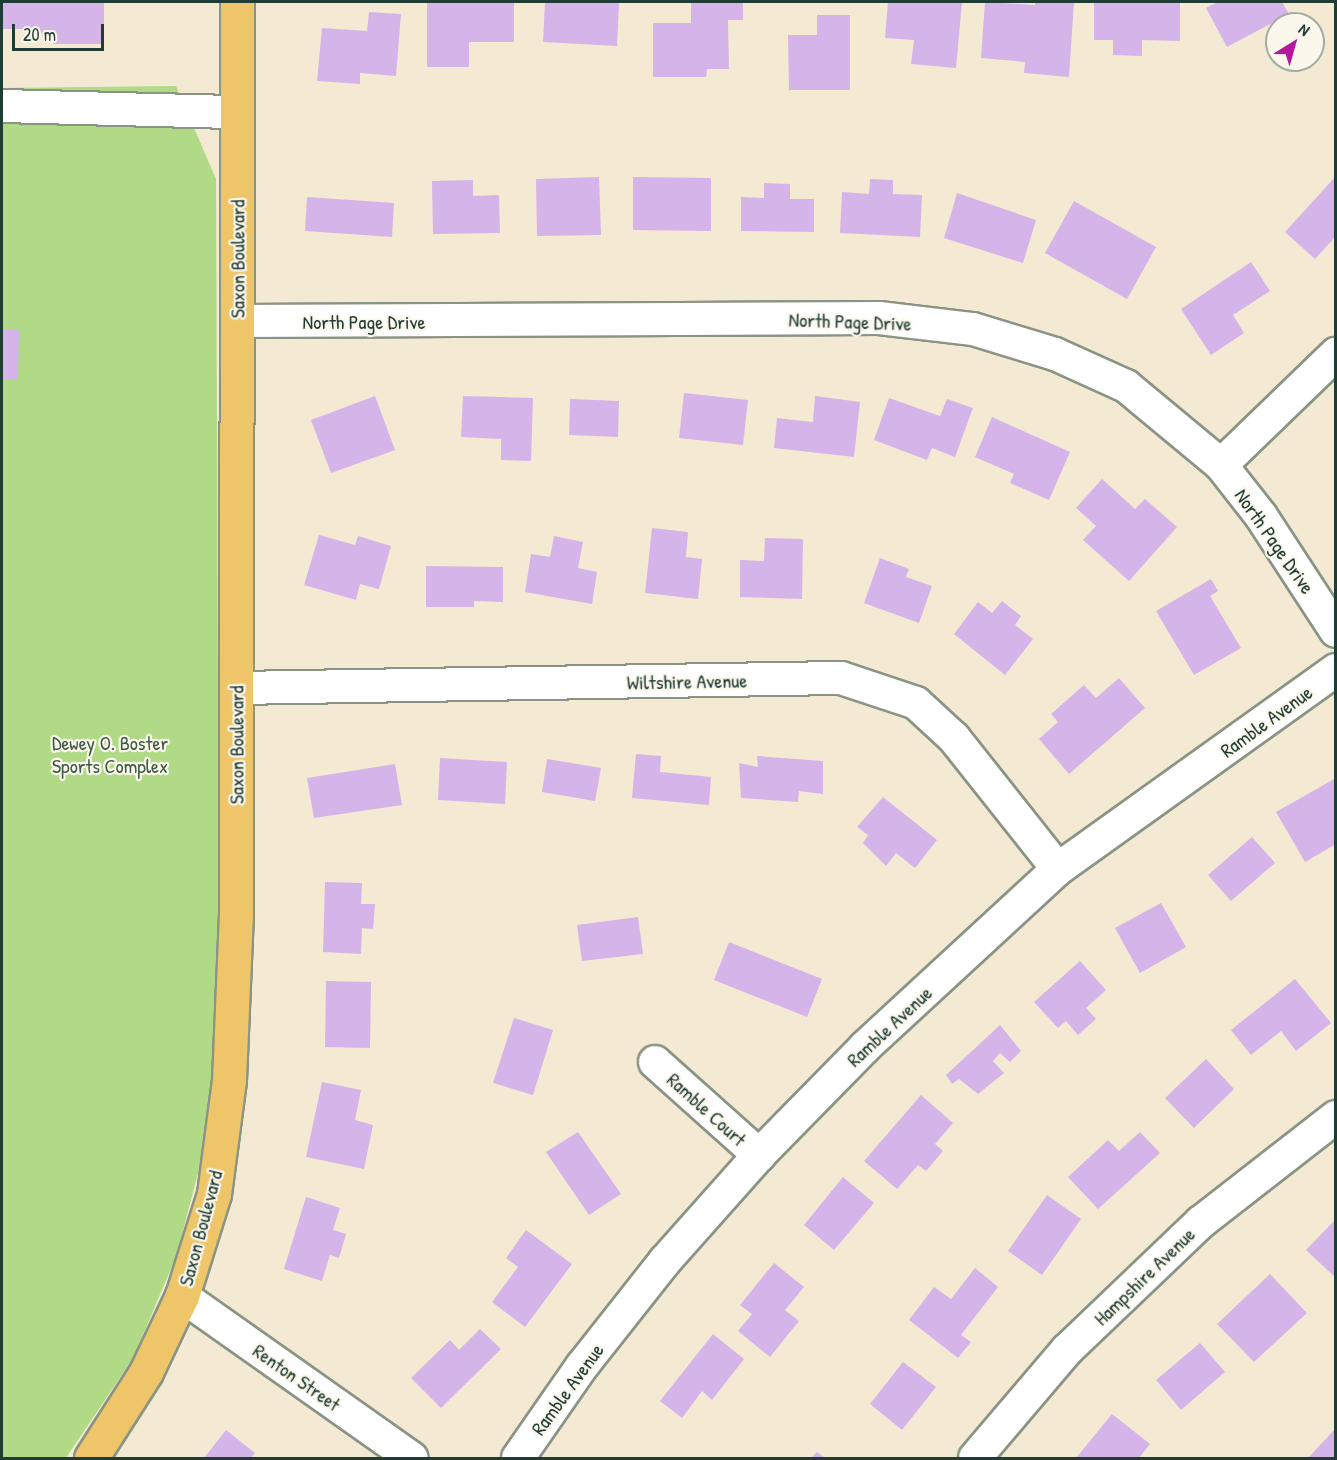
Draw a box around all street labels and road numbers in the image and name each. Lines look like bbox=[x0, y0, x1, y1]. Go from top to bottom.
street label: Saxon Boulevard bbox=[225, 200, 249, 318]
street label: North Page Drive bbox=[788, 307, 912, 335]
street label: North Page Drive bbox=[303, 309, 425, 333]
street label: North Page Drive bbox=[1230, 484, 1320, 598]
street label: Wiltshire Avenue bbox=[627, 668, 747, 694]
street label: Ramble Avenue bbox=[1216, 680, 1316, 762]
street label: Saxon Boulevard bbox=[224, 686, 248, 804]
street label: Ramble Avenue bbox=[842, 981, 936, 1071]
street label: Ramble Court bbox=[662, 1067, 752, 1151]
street label: Saxon Boulevard bbox=[173, 1168, 227, 1288]
street label: Hampshire Avenue bbox=[1089, 1222, 1199, 1330]
street label: Renton Street bbox=[249, 1338, 345, 1416]
street label: Ramble Avenue bbox=[526, 1339, 608, 1439]

